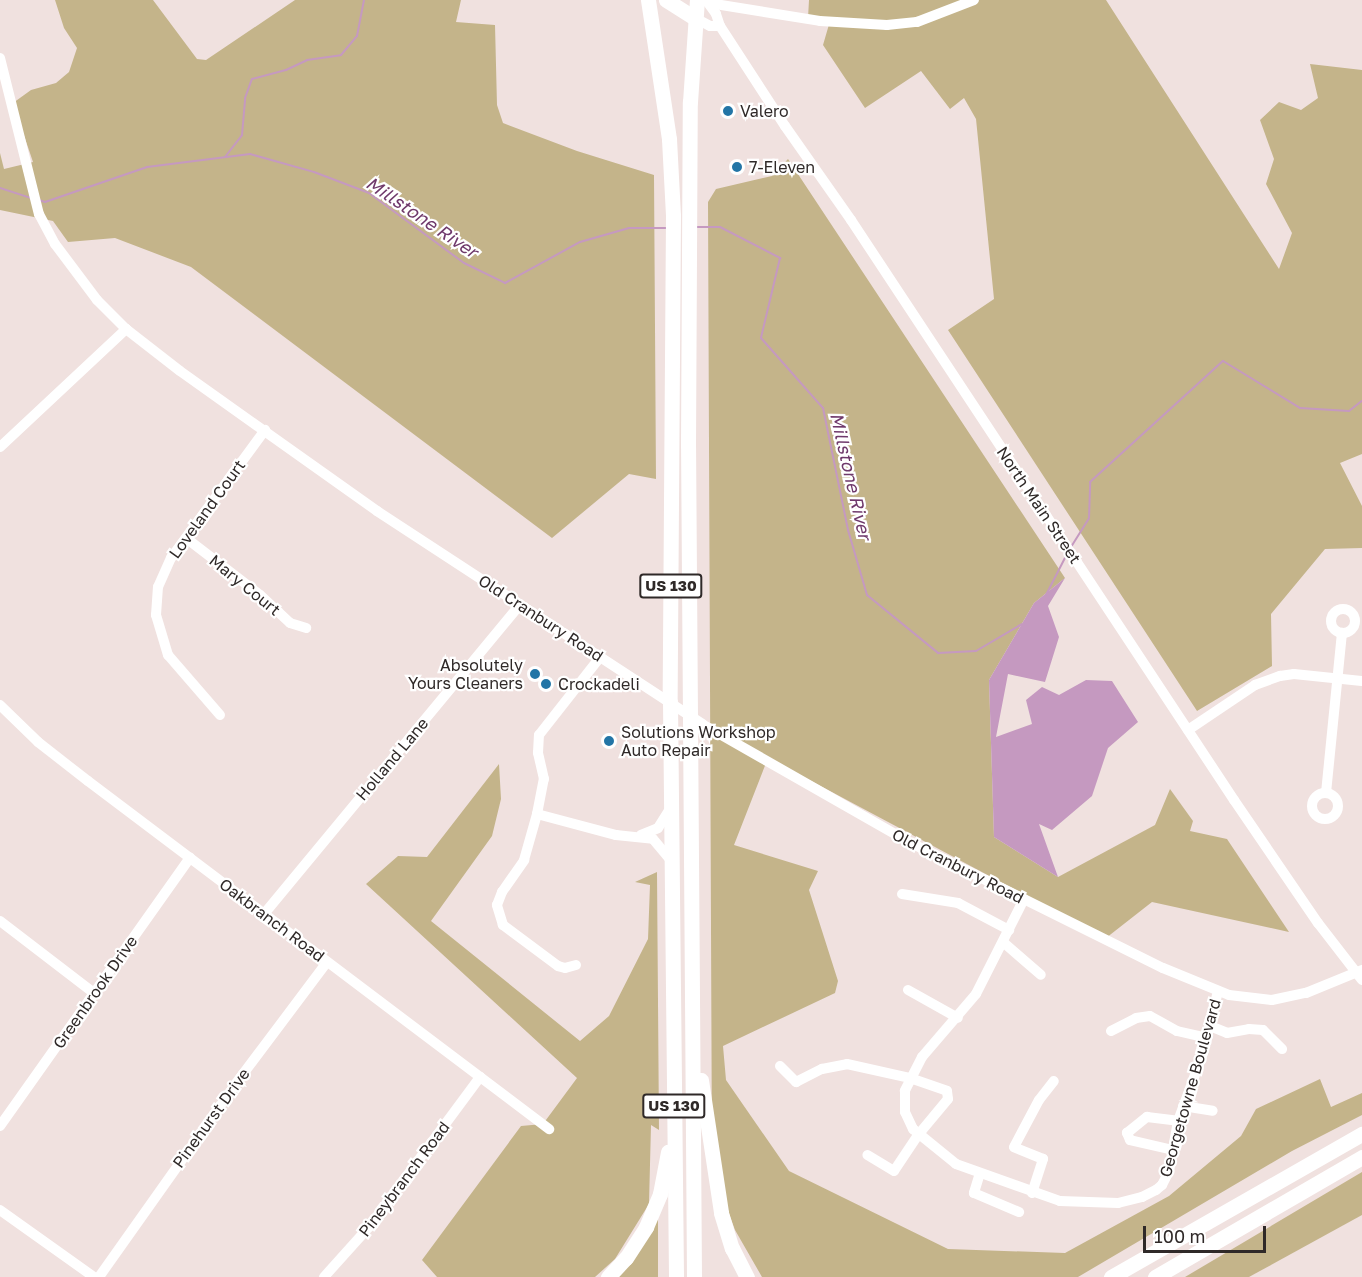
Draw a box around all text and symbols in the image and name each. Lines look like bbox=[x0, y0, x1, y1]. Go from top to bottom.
place label: Valero bbox=[740, 101, 789, 121]
marker: Valero bbox=[721, 104, 735, 118]
place label: 7-Eleven bbox=[749, 157, 815, 177]
marker: 7-Eleven bbox=[730, 160, 744, 174]
water label: Millstone River bbox=[362, 172, 482, 262]
water label: Millstone River bbox=[826, 410, 876, 542]
street label: North Main Street bbox=[993, 443, 1085, 567]
street label: Loveland Court bbox=[165, 456, 249, 562]
street label: Mary Court bbox=[206, 551, 284, 619]
street label: Old Cranbury Road bbox=[475, 570, 607, 666]
road number: US 130 bbox=[638, 574, 704, 598]
place label: Absolutely Yours Cleaners bbox=[408, 655, 523, 693]
marker: Absolutely Yours Cleaners bbox=[528, 667, 542, 681]
place label: Crockadeli bbox=[558, 674, 640, 694]
marker: Crockadeli bbox=[539, 677, 553, 691]
street label: Holland Lane bbox=[352, 714, 432, 804]
place label: Solutions Workshop Auto Repair bbox=[621, 722, 776, 760]
marker: Solutions Workshop Auto Repair bbox=[602, 734, 616, 748]
street label: Old Cranbury Road bbox=[889, 825, 1027, 907]
street label: Oakbranch Road bbox=[216, 874, 328, 966]
street label: Greenbrook Drive bbox=[49, 932, 141, 1052]
street label: Georgetowne Boulevard bbox=[1155, 997, 1225, 1179]
street label: Pinehurst Drive bbox=[169, 1065, 253, 1171]
road number: US 130 bbox=[641, 1094, 707, 1118]
street label: Pineybranch Road bbox=[354, 1118, 454, 1240]
scale bar bbox=[1146, 1214, 1269, 1252]
text: 100 m bbox=[1154, 1225, 1205, 1247]

